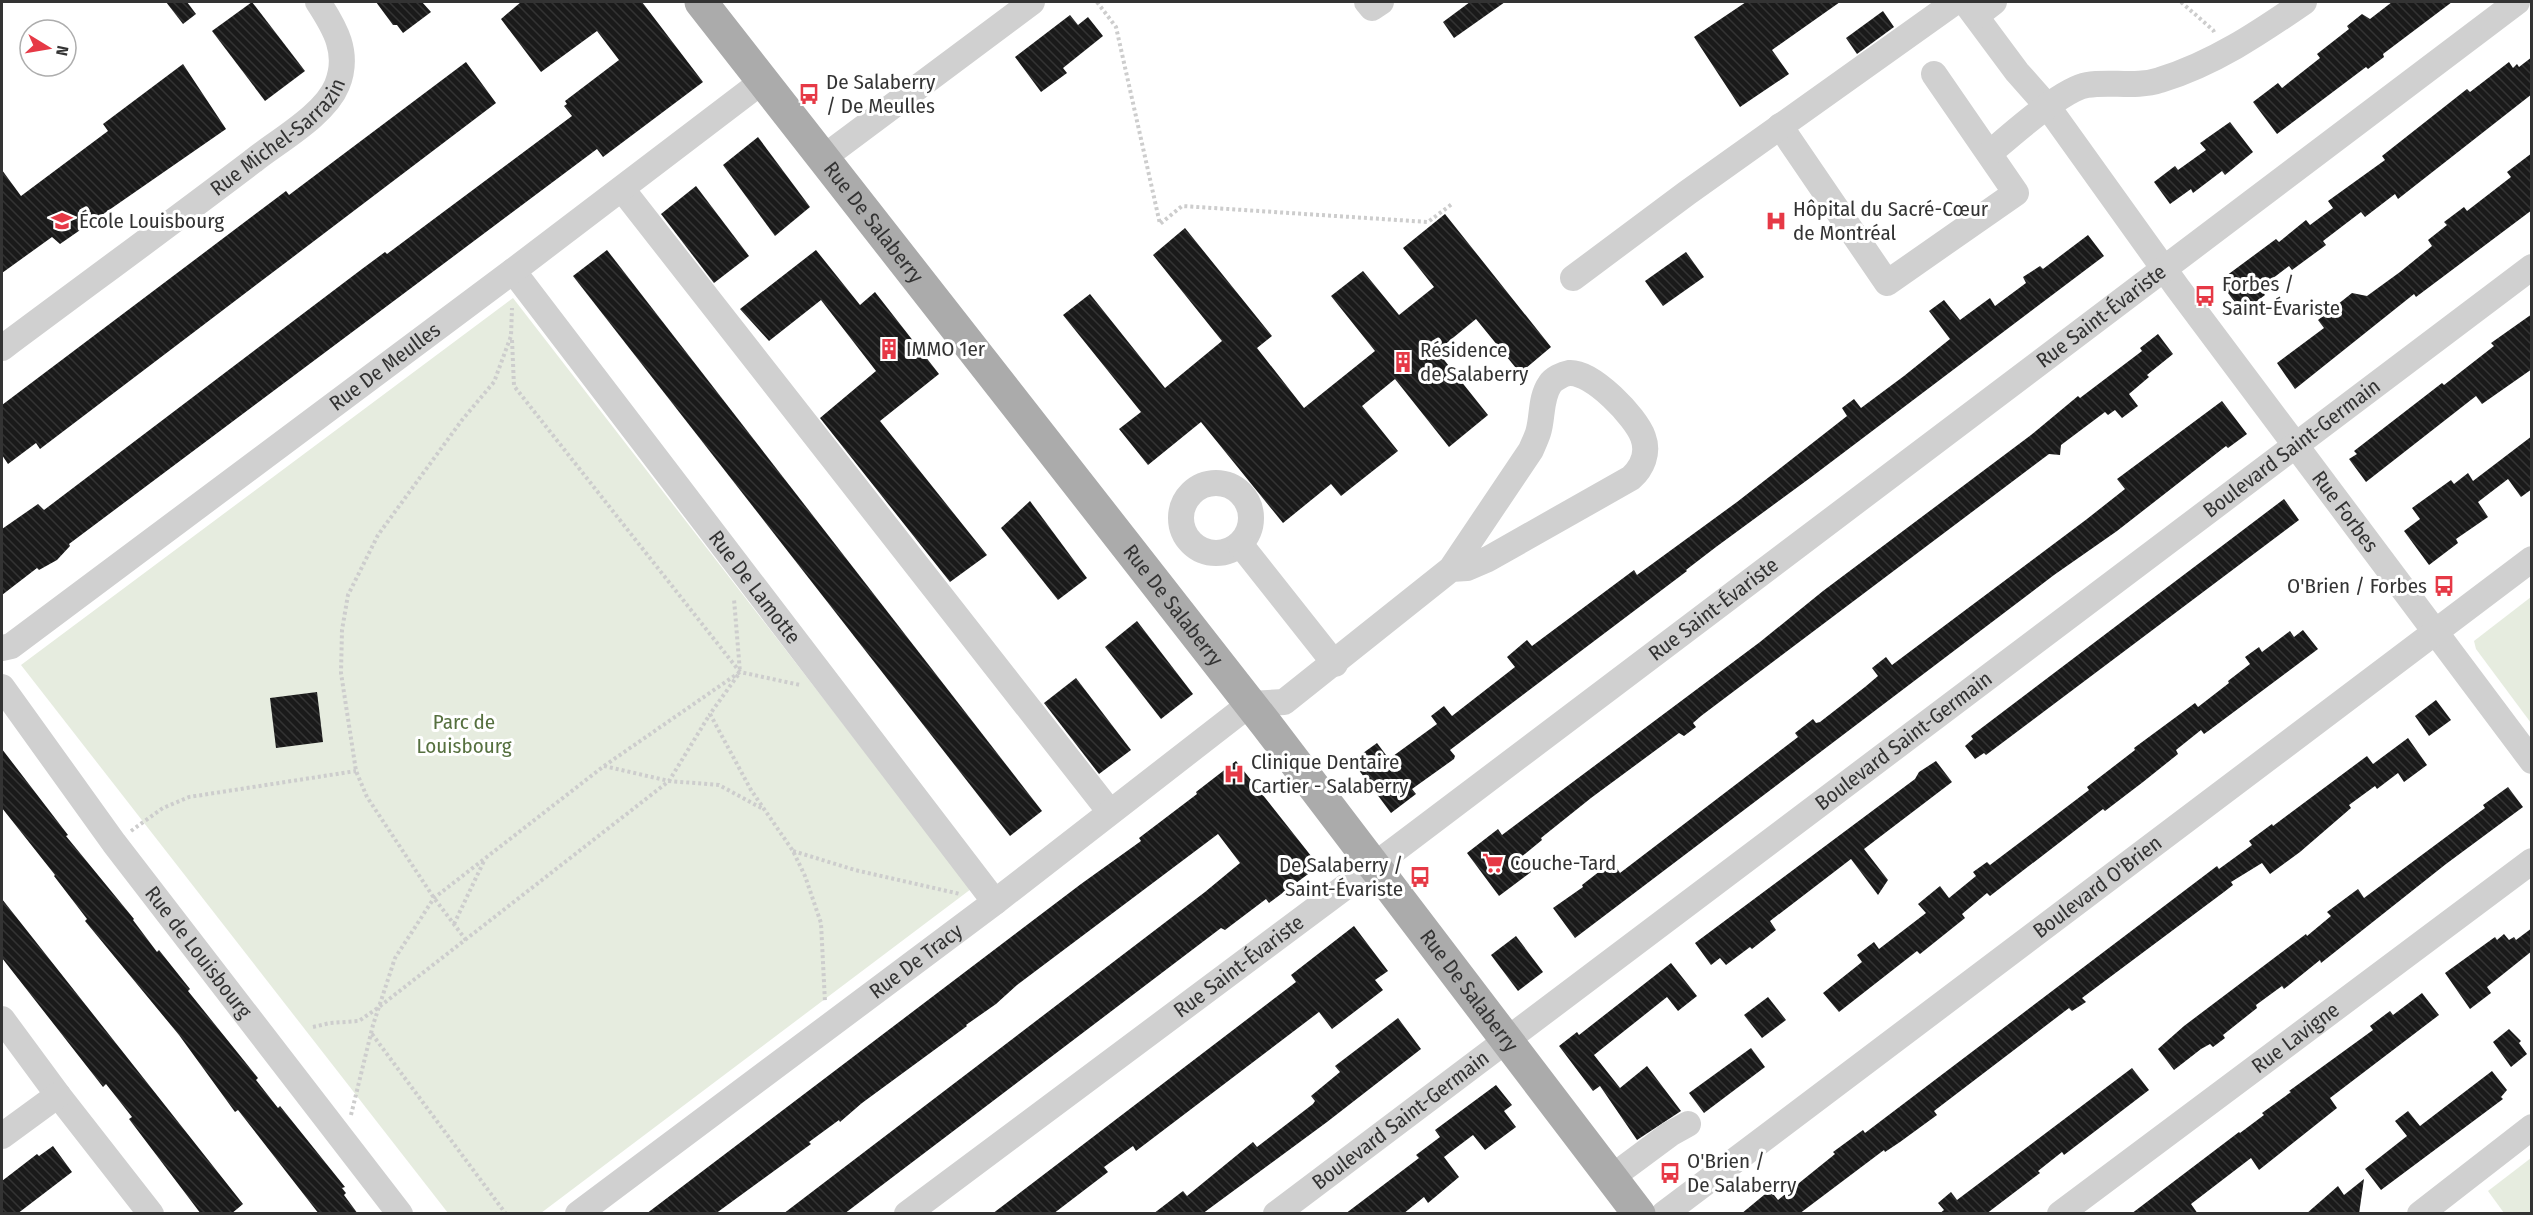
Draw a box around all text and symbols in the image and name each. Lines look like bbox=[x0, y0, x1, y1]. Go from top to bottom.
north arrow bbox=[18, 18, 78, 78]
text: N bbox=[52, 44, 72, 57]
place label: De Salaberry / De Meulles bbox=[826, 69, 936, 119]
street label: Rue Michel-Sarrazin bbox=[205, 75, 351, 202]
bus stop icon: De Salaberry / De Meulles bbox=[797, 82, 821, 106]
street label: Rue De Salaberry bbox=[818, 157, 930, 289]
place label: Hôpital du Sacré-Cœur de Montréal bbox=[1793, 196, 1989, 246]
place label: École Louisbourg bbox=[79, 208, 224, 234]
school or university icon: École Louisbourg bbox=[50, 209, 74, 233]
hospital icon: Hôpital du Sacré-Cœur de Montréal bbox=[1764, 209, 1788, 233]
street label: Rue Saint-Évariste bbox=[2031, 259, 2171, 374]
place label: Forbes / Saint-Évariste bbox=[2222, 271, 2340, 321]
bus stop icon: Forbes / Saint-Évariste bbox=[2193, 284, 2217, 308]
street label: Rue De Meulles bbox=[324, 317, 446, 417]
place label: IMMO 1er bbox=[906, 336, 986, 362]
building icon: IMMO 1er bbox=[877, 337, 901, 361]
place label: Résidence de Salaberry bbox=[1420, 337, 1529, 387]
building icon: Résidence de Salaberry bbox=[1391, 350, 1415, 374]
street label: Boulevard Saint-Germain bbox=[2198, 373, 2385, 523]
street label: Rue Forbes bbox=[2306, 466, 2384, 557]
street label: Rue De Lamotte bbox=[703, 525, 806, 649]
street label: Rue De Salaberry bbox=[1117, 539, 1229, 672]
street label: Rue Saint-Évariste bbox=[1643, 552, 1783, 667]
place label: O'Brien / Forbes bbox=[2287, 573, 2427, 599]
bus stop icon: O'Brien / Forbes bbox=[2432, 574, 2456, 598]
street label: Boulevard Saint-Germain bbox=[1810, 666, 1997, 816]
park label: Parc de Louisbourg bbox=[416, 709, 512, 759]
place label: Clinique Dentaire Cartier - Salaberry bbox=[1251, 749, 1409, 799]
hospital icon: Clinique Dentaire Cartier - Salaberry bbox=[1222, 762, 1246, 786]
street label: Boulevard O'Brien bbox=[2028, 830, 2167, 944]
place label: Couche-Tard bbox=[1510, 850, 1616, 876]
supermarket icon: Couche-Tard bbox=[1481, 851, 1505, 875]
place label: De Salaberry / Saint-Évariste bbox=[1279, 852, 1403, 902]
bus stop icon: De Salaberry / Saint-Évariste bbox=[1408, 865, 1432, 889]
street label: Rue de Louisbourg bbox=[139, 881, 257, 1024]
street label: Rue Saint-Évariste bbox=[1168, 909, 1309, 1023]
street label: Rue De Tracy bbox=[864, 918, 968, 1004]
street label: Rue De Salaberry bbox=[1414, 924, 1524, 1058]
street label: Rue Lavigne bbox=[2246, 997, 2344, 1079]
street label: Boulevard Saint-Germain bbox=[1307, 1045, 1494, 1195]
place label: O'Brien / De Salaberry bbox=[1687, 1148, 1797, 1198]
bus stop icon: O'Brien / De Salaberry bbox=[1658, 1161, 1682, 1185]

